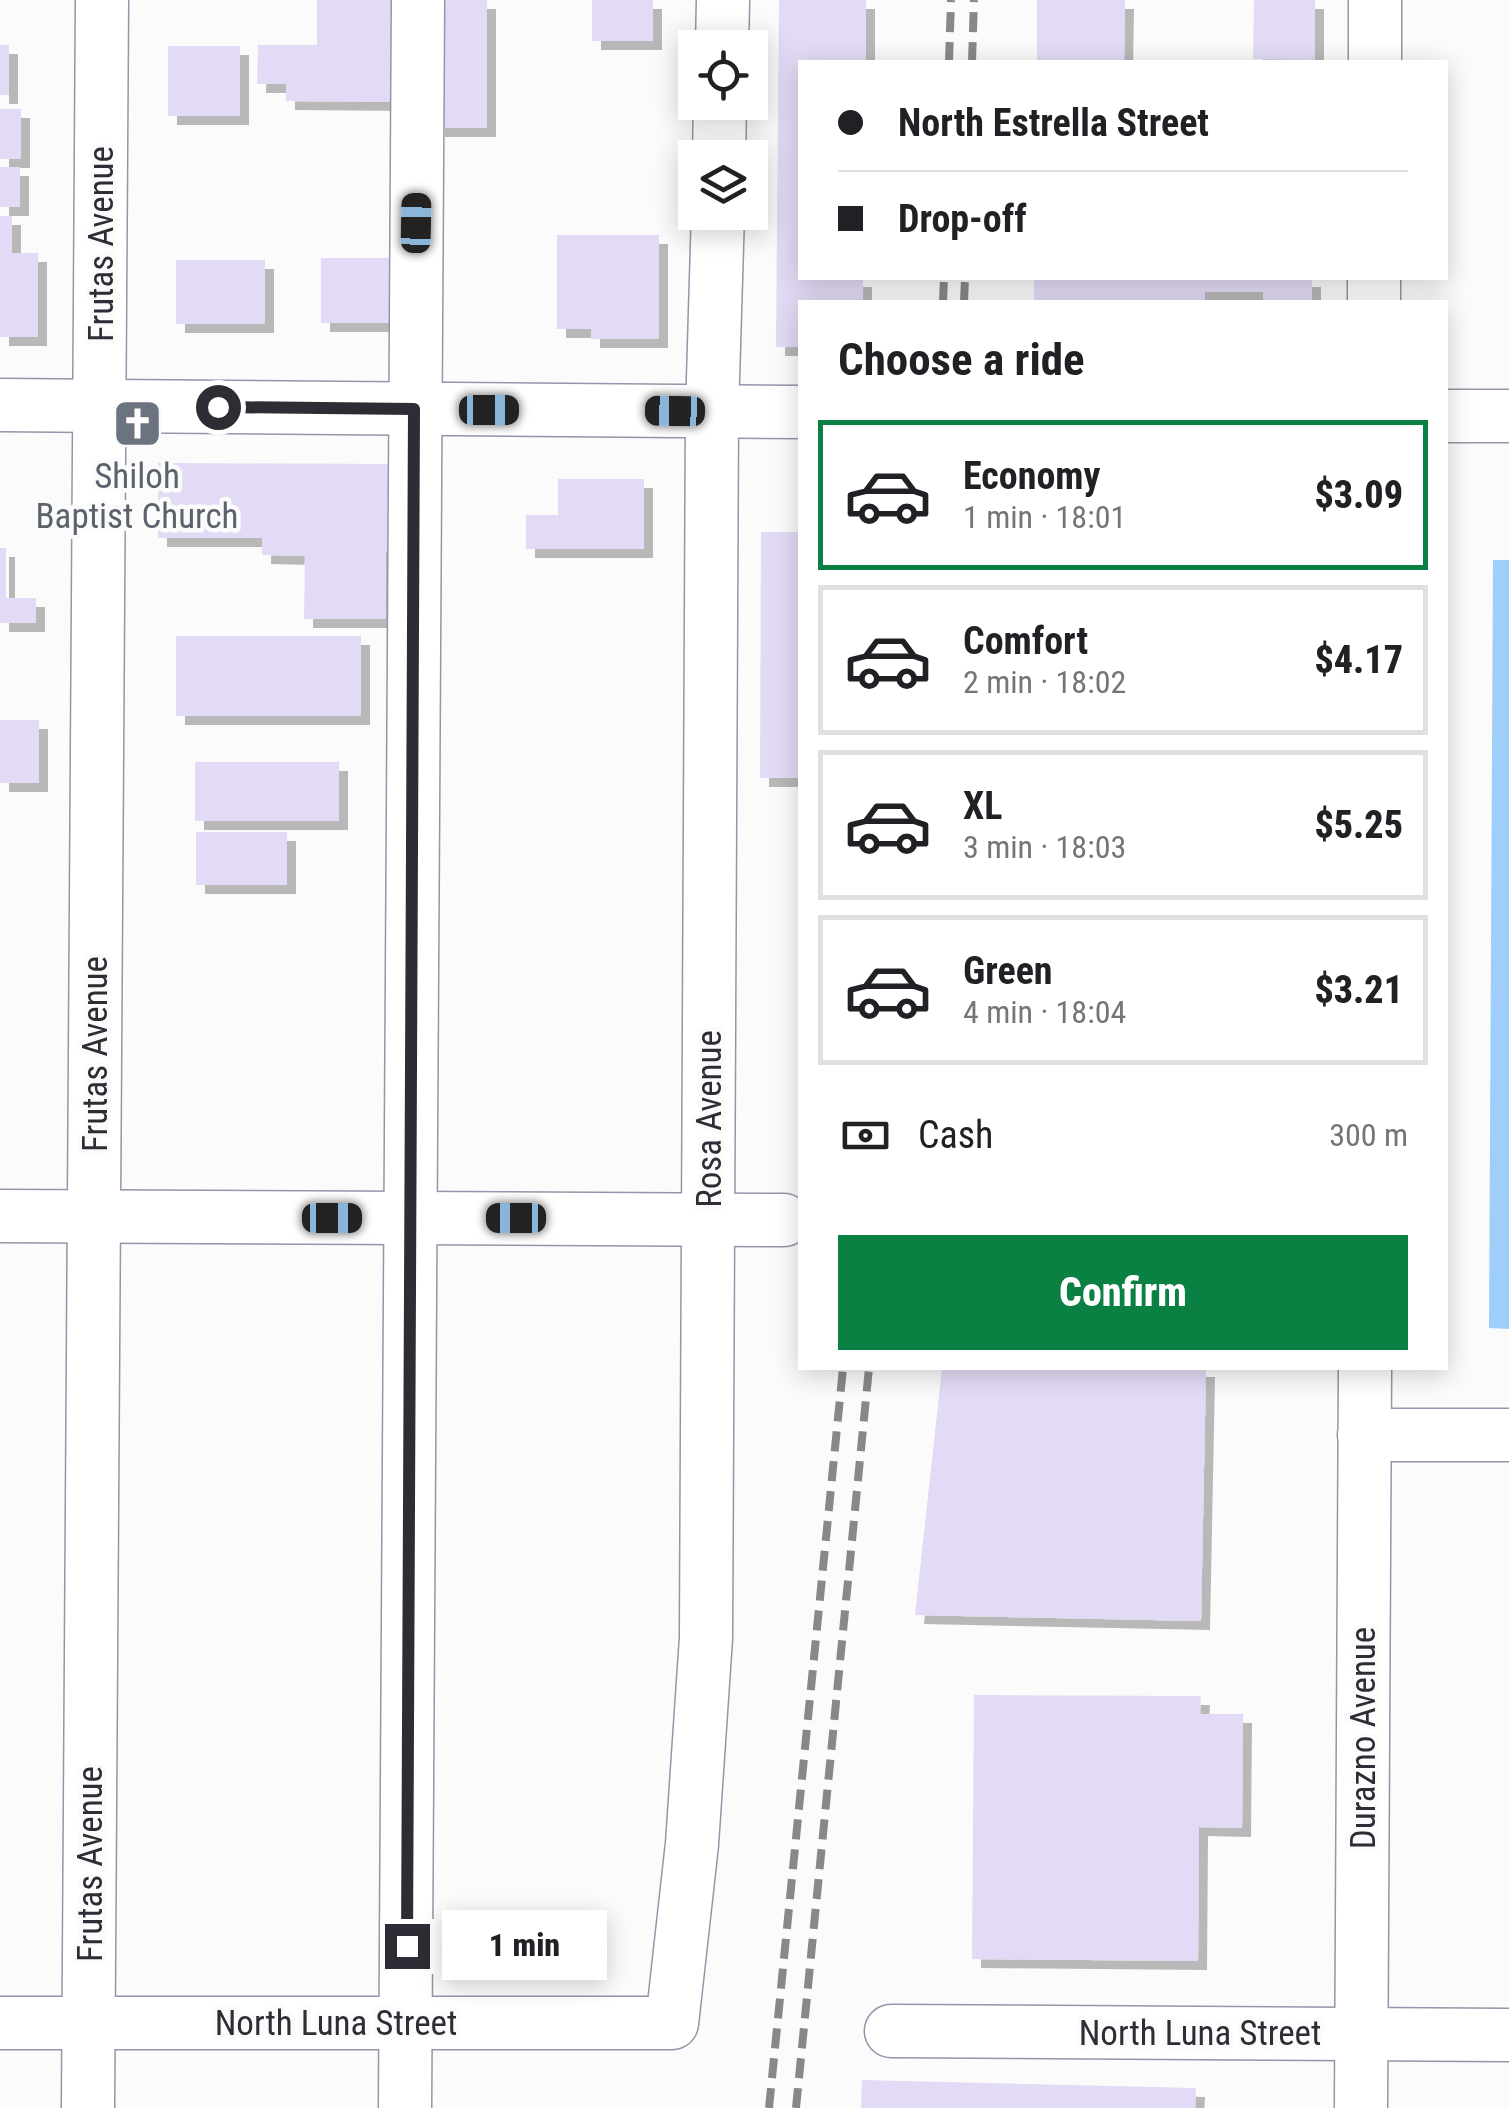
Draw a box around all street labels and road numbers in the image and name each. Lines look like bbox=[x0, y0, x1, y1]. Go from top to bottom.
street label: Frutas Avenue bbox=[81, 146, 122, 342]
street label: Frutas Avenue bbox=[75, 956, 116, 1152]
street label: Rosa Avenue bbox=[689, 1030, 730, 1208]
street label: Durazno Avenue bbox=[1343, 1627, 1384, 1849]
street label: Frutas Avenue bbox=[70, 1766, 111, 1962]
street label: North Luna Street bbox=[215, 2003, 457, 2044]
street label: North Luna Street bbox=[1079, 2013, 1321, 2054]

